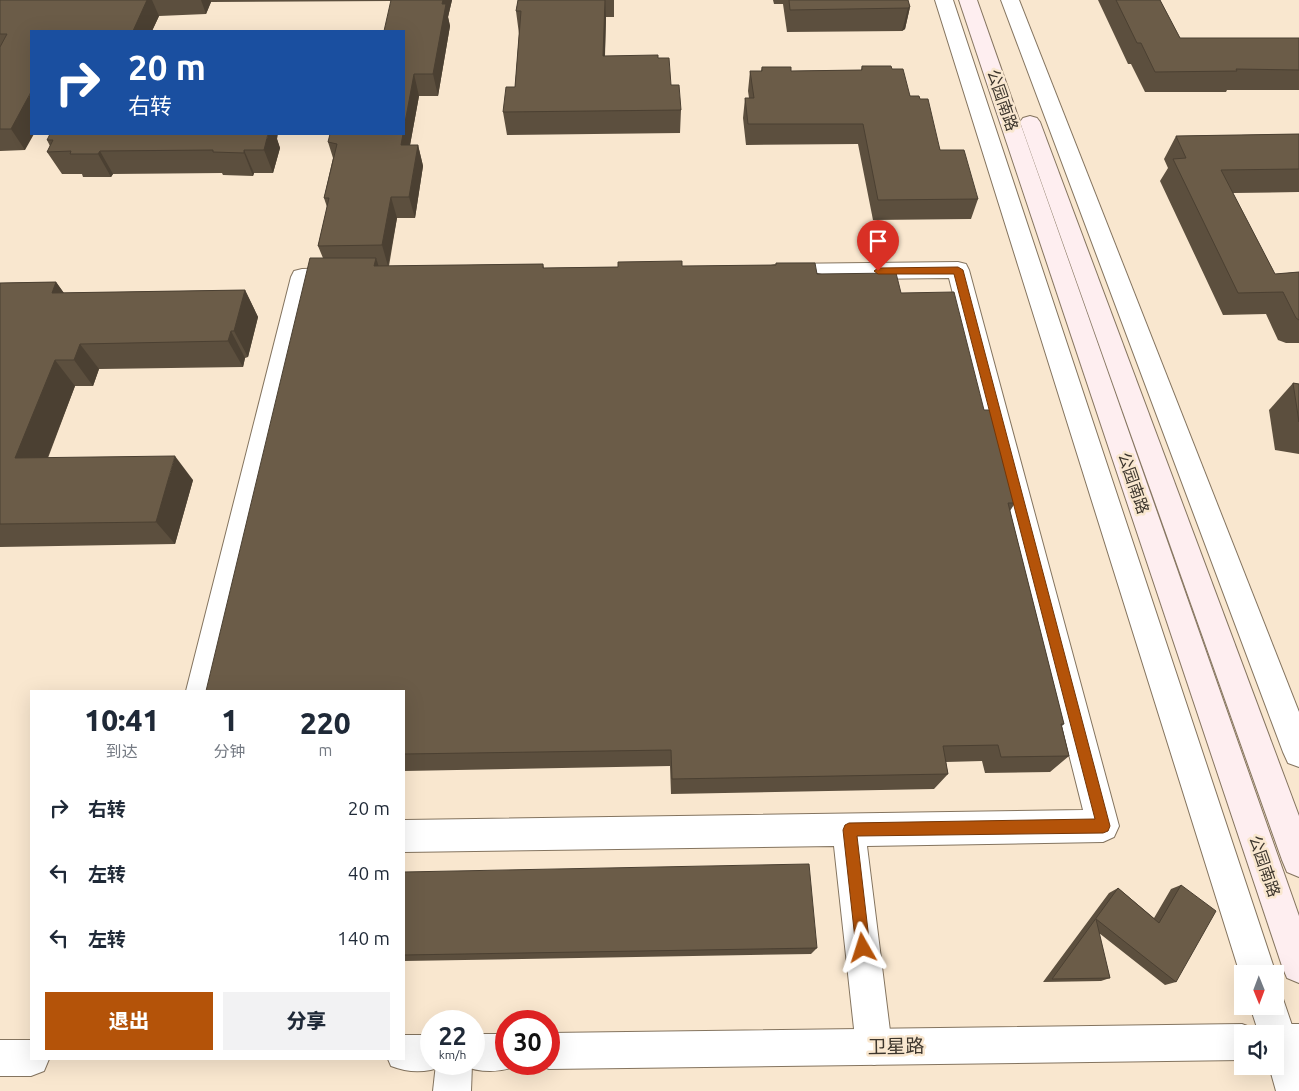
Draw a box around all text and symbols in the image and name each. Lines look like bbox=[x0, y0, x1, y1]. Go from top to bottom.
text: 20 m bbox=[128, 47, 206, 87]
icon: right bbox=[45, 50, 110, 115]
street label: 公园南路 bbox=[984, 67, 1022, 133]
text: 右转 bbox=[128, 93, 172, 118]
pin bbox=[857, 220, 899, 271]
icon: arrive bbox=[864, 227, 892, 255]
street label: 公园南路 bbox=[1115, 450, 1153, 516]
text: 10:41 bbox=[84, 703, 159, 737]
text: 1 bbox=[221, 703, 238, 737]
text: 220 bbox=[300, 706, 351, 740]
text: m bbox=[318, 741, 332, 759]
text: 到达 bbox=[106, 742, 138, 760]
text: 分钟 bbox=[214, 742, 246, 760]
icon: right bbox=[45, 794, 73, 822]
text: 20 m bbox=[348, 797, 390, 819]
text: 右转 bbox=[88, 798, 126, 820]
street label: 公园南路 bbox=[1246, 833, 1284, 899]
icon: left bbox=[45, 859, 73, 887]
text: 40 m bbox=[348, 862, 390, 884]
text: 左转 bbox=[88, 863, 126, 885]
position arrow bbox=[836, 921, 888, 973]
icon: left bbox=[45, 924, 73, 952]
text: 140 m bbox=[337, 927, 390, 949]
text: 左转 bbox=[88, 928, 126, 950]
north arrow bbox=[1234, 965, 1284, 1015]
map controls bbox=[1234, 965, 1284, 1075]
button: 退出 bbox=[45, 992, 213, 1050]
button: 分享 bbox=[223, 992, 390, 1050]
speed limit sign: 30 bbox=[495, 1010, 560, 1075]
text: 22 bbox=[438, 1022, 467, 1050]
button: sound bbox=[1234, 1025, 1284, 1075]
street label: 卫星路 bbox=[867, 1035, 925, 1057]
text: km/h bbox=[439, 1048, 466, 1061]

